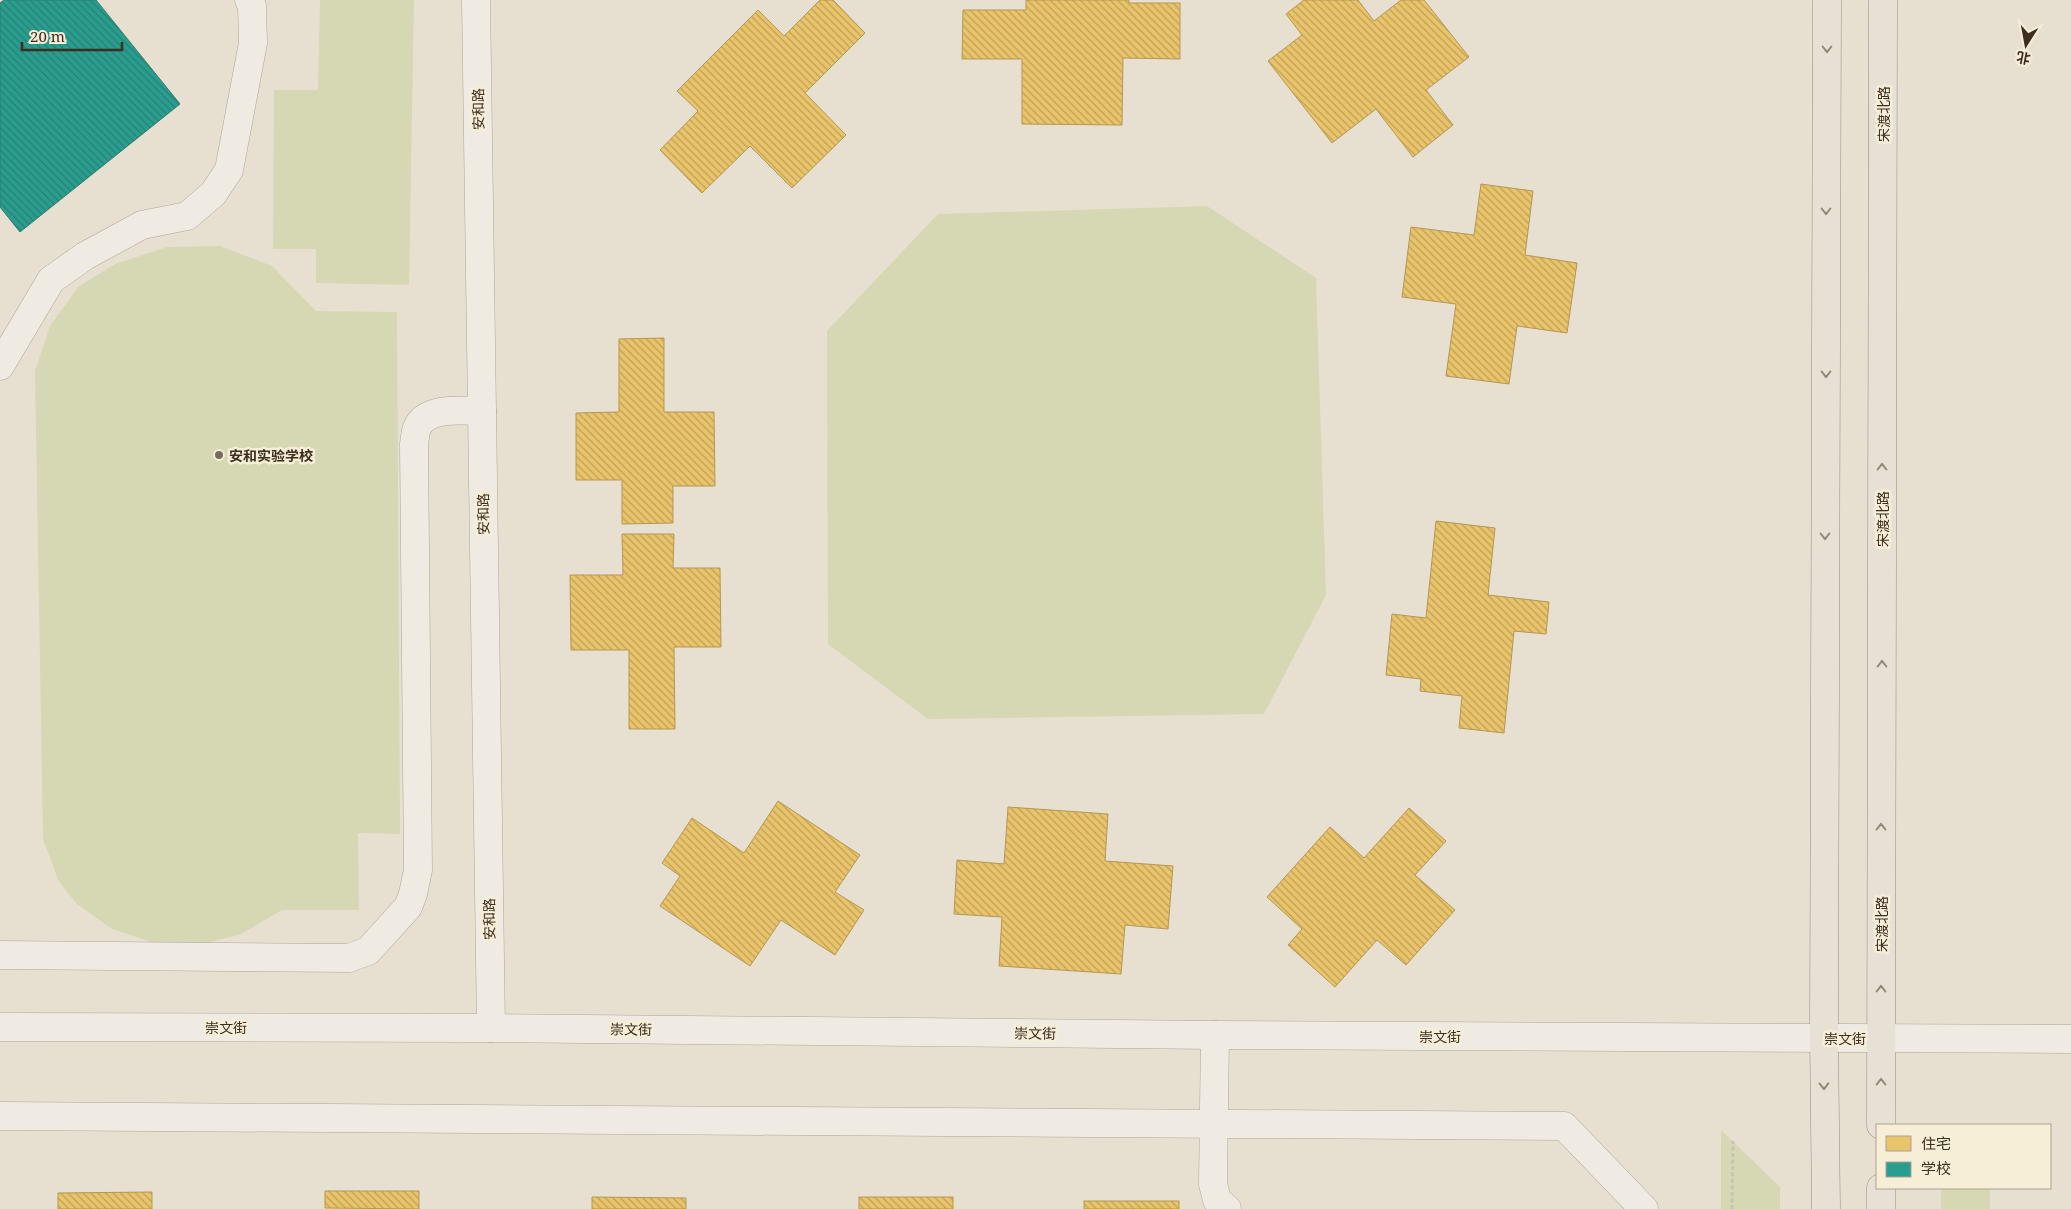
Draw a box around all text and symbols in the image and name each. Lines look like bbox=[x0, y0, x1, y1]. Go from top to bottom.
scale bar bbox=[22, 20, 122, 52]
north arrow bbox=[2001, 20, 2051, 70]
text: 20 m bbox=[30, 26, 65, 46]
one-way arrow bbox=[1822, 45, 1832, 53]
text: 北 bbox=[2015, 48, 2032, 69]
street label: 宋渡北路 bbox=[1874, 86, 1893, 142]
street label: 安和路 bbox=[468, 88, 488, 130]
one-way arrow bbox=[1821, 208, 1831, 215]
one-way arrow bbox=[1821, 370, 1831, 378]
place label: 安和实验学校 bbox=[229, 446, 313, 465]
marker: 安和实验学校 bbox=[213, 449, 225, 461]
one-way arrow bbox=[1877, 462, 1887, 470]
street label: 宋渡北路 bbox=[1873, 491, 1892, 547]
street label: 安和路 bbox=[473, 493, 493, 535]
one-way arrow bbox=[1820, 532, 1830, 540]
one-way arrow bbox=[1877, 660, 1887, 668]
one-way arrow bbox=[1876, 822, 1886, 830]
street label: 宋渡北路 bbox=[1872, 896, 1891, 952]
street label: 安和路 bbox=[479, 898, 499, 940]
one-way arrow bbox=[1876, 985, 1886, 992]
street label: 崇文街 bbox=[205, 1018, 247, 1037]
street label: 崇文街 bbox=[610, 1019, 652, 1039]
street label: 崇文街 bbox=[1014, 1023, 1056, 1043]
street label: 崇文街 bbox=[1419, 1027, 1461, 1046]
street label: 崇文街 bbox=[1824, 1029, 1866, 1048]
one-way arrow bbox=[1876, 1077, 1886, 1085]
one-way arrow bbox=[1819, 1082, 1830, 1090]
legend bbox=[1876, 1124, 2051, 1189]
text: 住宅 bbox=[1921, 1133, 1951, 1153]
text: 学校 bbox=[1921, 1158, 1951, 1178]

